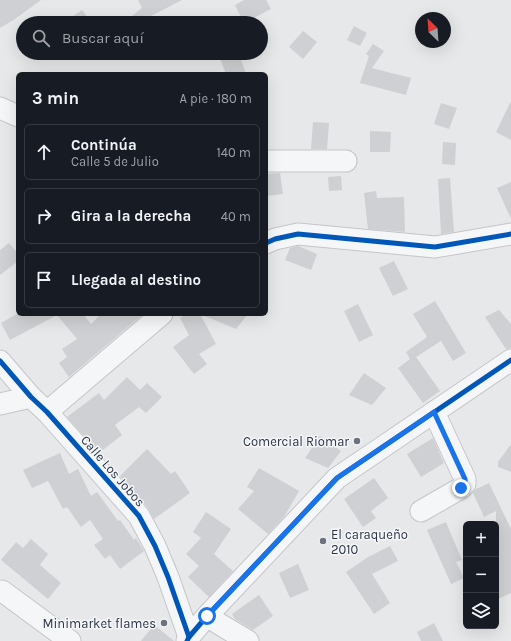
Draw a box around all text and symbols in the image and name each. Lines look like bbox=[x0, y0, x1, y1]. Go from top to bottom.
north arrow bbox=[415, 12, 451, 48]
search box bbox=[16, 16, 268, 60]
icon: search bbox=[30, 27, 52, 49]
text: Buscar aquí bbox=[62, 29, 144, 47]
text: 3 min bbox=[32, 88, 79, 108]
text: A pie · 180 m bbox=[180, 91, 252, 106]
text: Continúa bbox=[71, 136, 137, 154]
icon: ahead bbox=[33, 141, 55, 163]
text: 140 m bbox=[216, 145, 251, 160]
text: Calle 5 de Julio bbox=[71, 154, 159, 169]
icon: right bbox=[33, 205, 55, 227]
text: Gira a la derecha bbox=[71, 207, 191, 225]
text: 40 m bbox=[221, 209, 251, 224]
icon: arrive bbox=[33, 269, 55, 291]
text: Llegada al destino bbox=[71, 271, 201, 289]
street label: Calle Los Jobos bbox=[78, 432, 148, 510]
place label: Comercial Riomar bbox=[243, 434, 349, 449]
marker: Comercial Riomar bbox=[352, 436, 362, 446]
route end bbox=[452, 479, 470, 497]
map controls bbox=[463, 521, 499, 629]
button: + bbox=[463, 521, 499, 557]
place label: El caraqueño 2010 bbox=[331, 527, 408, 557]
marker: El caraqueño 2010 bbox=[318, 536, 328, 546]
button: − bbox=[463, 557, 499, 593]
button: layers bbox=[463, 593, 499, 629]
route start bbox=[198, 607, 216, 625]
place label: Minimarket flames bbox=[42, 616, 156, 631]
marker: Minimarket flames bbox=[159, 618, 169, 628]

